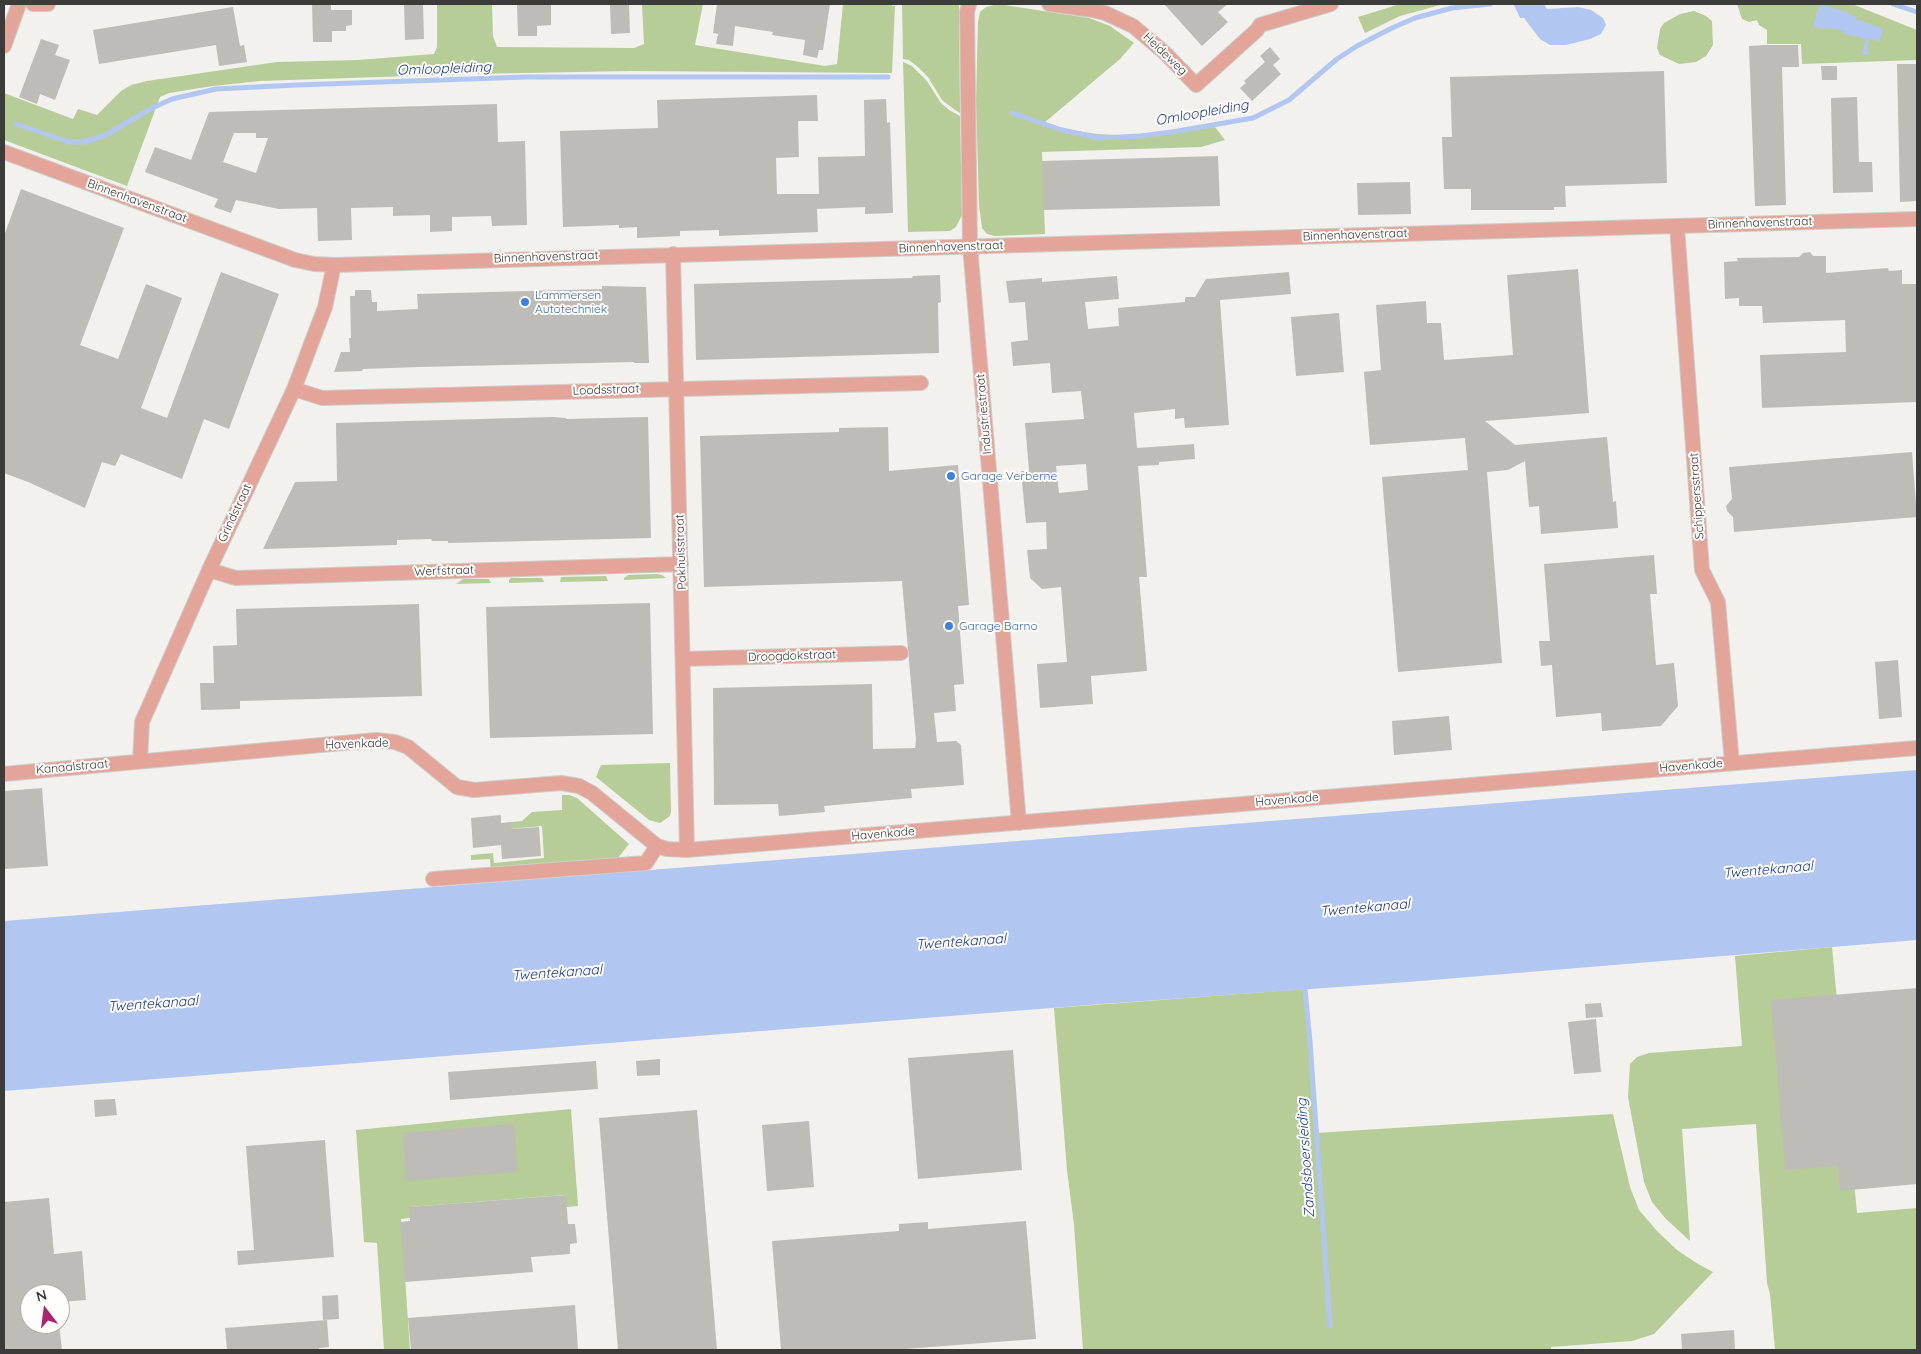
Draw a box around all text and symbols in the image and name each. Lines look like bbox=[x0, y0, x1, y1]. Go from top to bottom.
street label: Heideweg bbox=[1140, 30, 1190, 78]
water label: Omloopleiding bbox=[397, 59, 491, 79]
water label: Omloopleiding bbox=[1154, 97, 1250, 129]
street label: Binnenhavenstraat bbox=[85, 176, 189, 226]
street label: Binnenhavenstraat bbox=[1707, 214, 1813, 232]
street label: Binnenhavenstraat bbox=[1302, 226, 1408, 244]
street label: Binnenhavenstraat bbox=[898, 238, 1004, 256]
street label: Binnenhavenstraat bbox=[493, 248, 599, 266]
place label: Lammersen Autotechniek bbox=[535, 288, 607, 316]
marker: Lammersen Autotechniek bbox=[519, 296, 531, 308]
street label: Industriestraat bbox=[973, 373, 995, 455]
street label: Loodsstraat bbox=[572, 382, 640, 398]
street label: Schippersstraat bbox=[1687, 452, 1707, 540]
place label: Garage Verberne bbox=[961, 469, 1057, 483]
marker: Garage Verberne bbox=[945, 470, 957, 482]
street label: Grindstraat bbox=[215, 482, 255, 544]
street label: Pakhuisstraat bbox=[672, 514, 690, 590]
street label: Werfstraat bbox=[414, 563, 474, 579]
place label: Garage Barno bbox=[959, 619, 1038, 633]
marker: Garage Barno bbox=[943, 620, 955, 632]
street label: Droogdokstraat bbox=[748, 647, 836, 665]
street label: Havenkade bbox=[325, 736, 389, 752]
street label: Havenkade bbox=[1659, 756, 1723, 776]
street label: Kanaalstraat bbox=[35, 757, 109, 777]
street label: Havenkade bbox=[1255, 790, 1319, 810]
street label: Havenkade bbox=[851, 824, 915, 844]
water label: Twentekanaal bbox=[1722, 858, 1814, 882]
water label: Twentekanaal bbox=[1319, 896, 1411, 920]
water label: Twentekanaal bbox=[915, 930, 1007, 954]
water label: Twentekanaal bbox=[511, 961, 603, 985]
water label: Twentekanaal bbox=[107, 992, 199, 1016]
water label: Zandsboersleiding bbox=[1293, 1098, 1319, 1218]
north arrow bbox=[20, 1284, 70, 1334]
text: N bbox=[34, 1285, 49, 1306]

